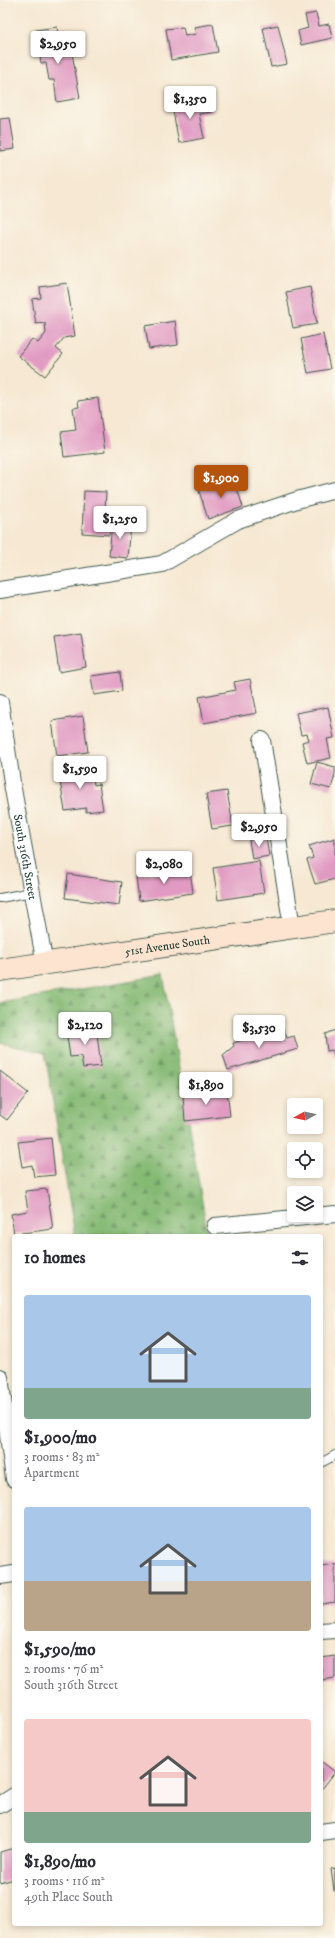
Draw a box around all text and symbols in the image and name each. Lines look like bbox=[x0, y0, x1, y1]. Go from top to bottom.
pin: $2,950 bbox=[25, 31, 91, 65]
text: $2,950 bbox=[39, 36, 77, 52]
pin: $1,350 bbox=[157, 86, 223, 120]
text: $1,350 bbox=[173, 91, 207, 107]
pin: $1,900 bbox=[188, 465, 254, 499]
text: $1,900 bbox=[203, 470, 239, 486]
pin: $1,250 bbox=[87, 506, 153, 540]
text: $1,250 bbox=[102, 511, 138, 527]
pin: $1,590 bbox=[47, 756, 113, 790]
text: $1,590 bbox=[62, 761, 98, 777]
street label: South 316th Street bbox=[10, 813, 40, 901]
pin: $2,950 bbox=[226, 814, 292, 848]
text: $2,950 bbox=[240, 819, 278, 835]
pin: $2,080 bbox=[131, 851, 197, 885]
text: $2,080 bbox=[145, 856, 183, 872]
street label: 51st Avenue South bbox=[124, 932, 212, 960]
pin: $2,120 bbox=[52, 1012, 118, 1046]
pin: $3,530 bbox=[226, 1015, 292, 1049]
text: $2,120 bbox=[67, 1017, 103, 1033]
text: $3,530 bbox=[242, 1020, 276, 1036]
pin: $1,890 bbox=[173, 1072, 239, 1106]
text: $1,890 bbox=[188, 1077, 224, 1093]
north arrow bbox=[287, 1098, 323, 1134]
map controls bbox=[287, 1098, 323, 1222]
button: locate bbox=[287, 1142, 323, 1178]
button: layers bbox=[287, 1186, 323, 1222]
text: 10 homes bbox=[24, 1247, 86, 1269]
icon: filters bbox=[289, 1247, 311, 1269]
icon: home bbox=[132, 1321, 204, 1393]
text: $1,900/mo bbox=[24, 1427, 96, 1449]
text: 3 rooms · 83 m² bbox=[24, 1449, 100, 1465]
text: Apartment bbox=[24, 1465, 79, 1481]
icon: home bbox=[132, 1533, 204, 1605]
text: $1,590/mo bbox=[24, 1639, 96, 1661]
text: 2 rooms · 76 m² bbox=[24, 1661, 103, 1677]
text: South 316th Street bbox=[24, 1677, 118, 1693]
icon: home bbox=[132, 1745, 204, 1817]
text: $1,890/mo bbox=[24, 1851, 96, 1873]
text: 3 rooms · 116 m² bbox=[24, 1873, 105, 1889]
text: 49th Place South bbox=[24, 1889, 113, 1905]

